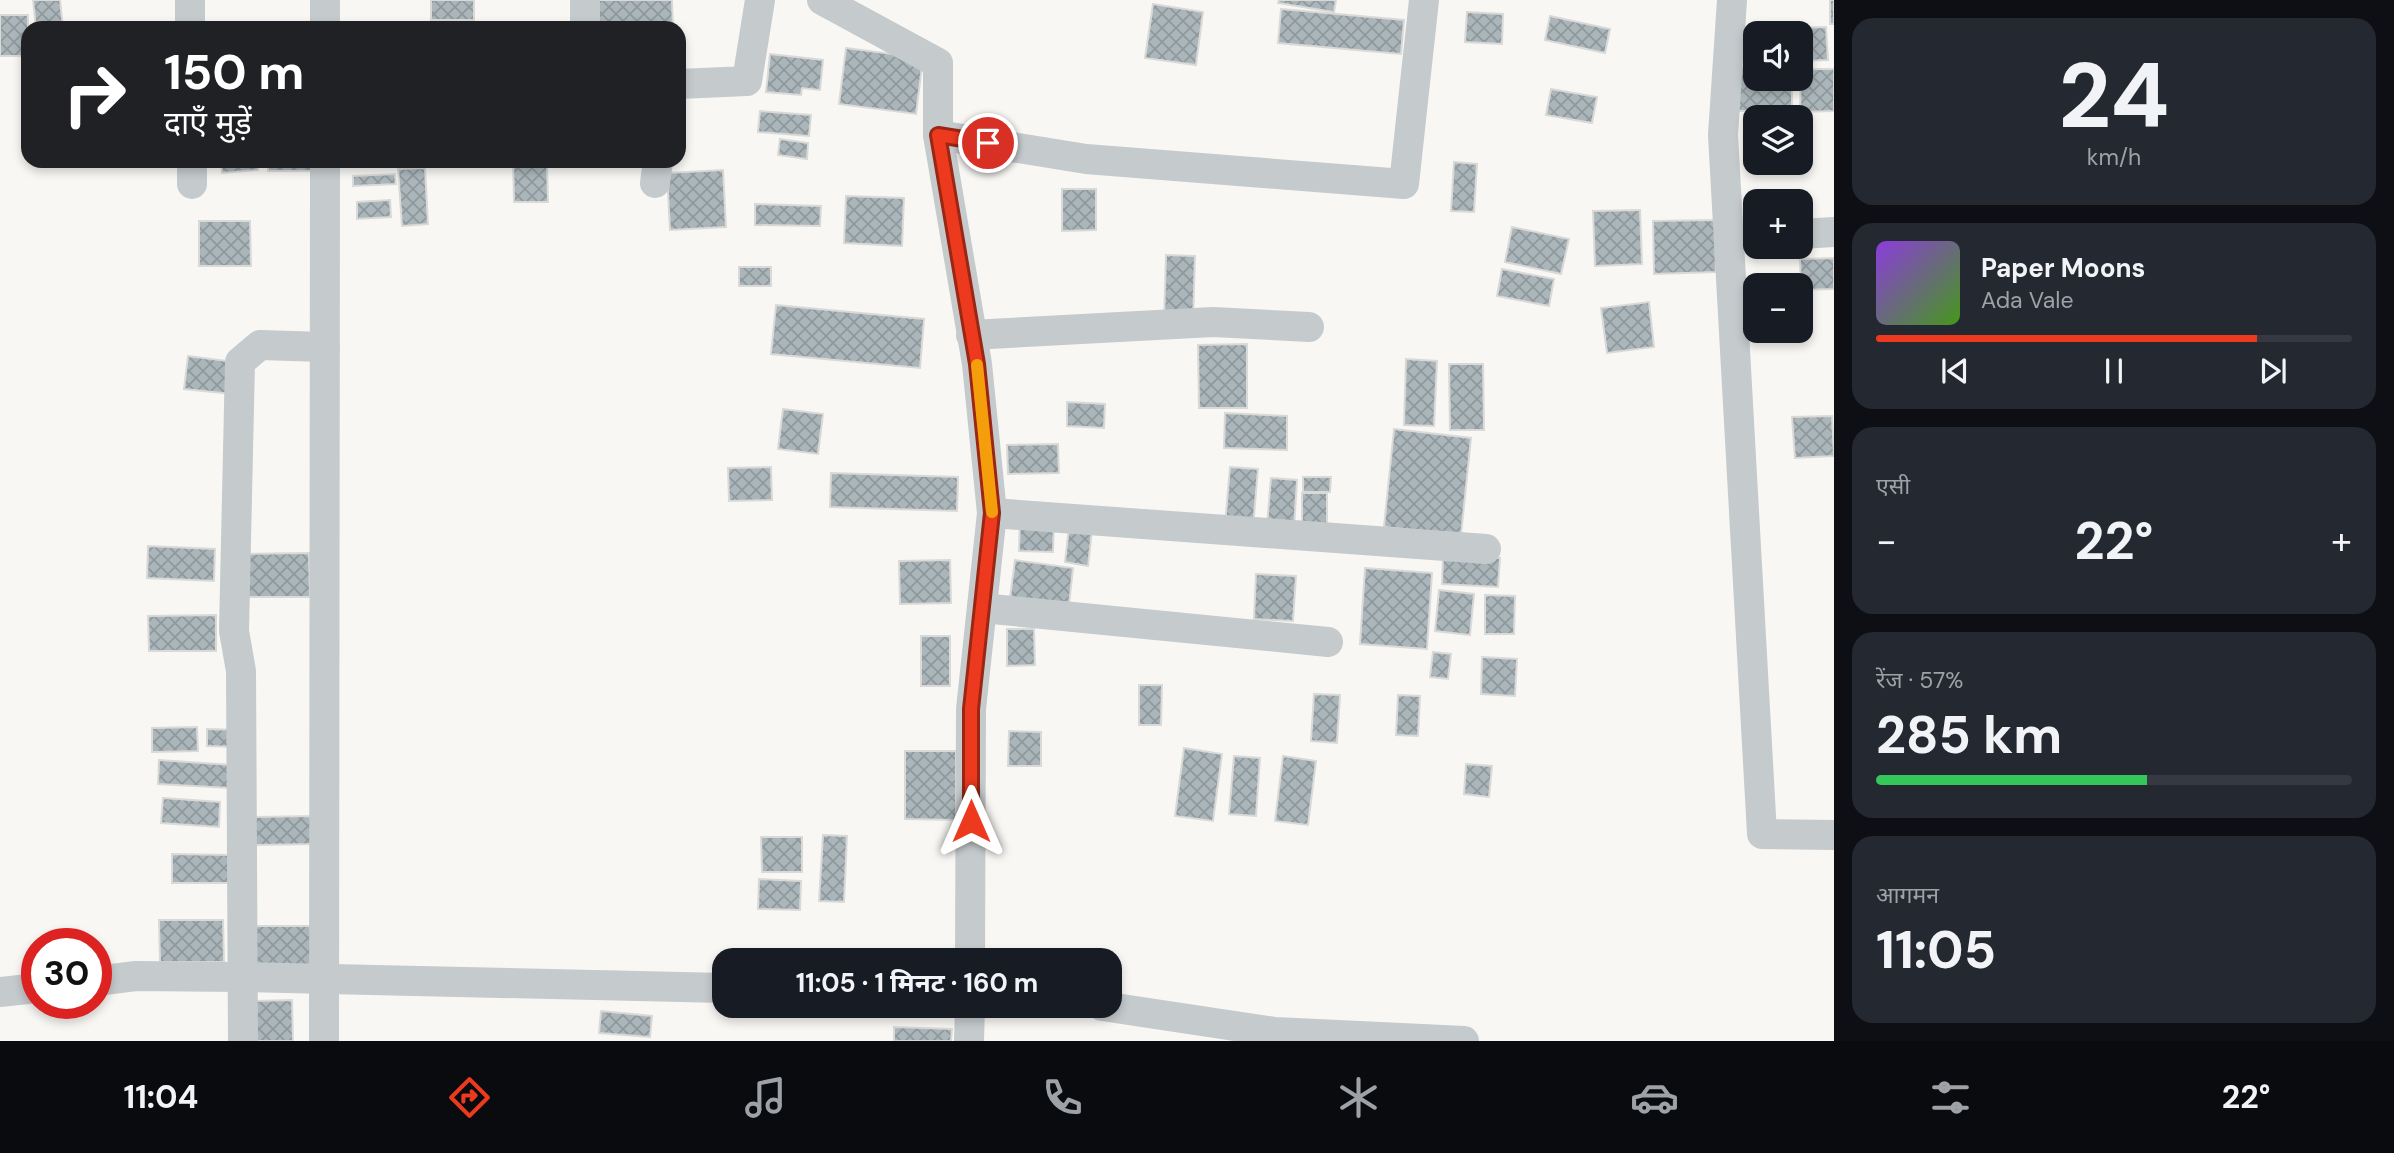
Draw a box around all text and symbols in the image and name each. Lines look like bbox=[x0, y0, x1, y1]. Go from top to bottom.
map controls bbox=[1743, 21, 1813, 343]
button: sound bbox=[1743, 21, 1813, 91]
text: 24 bbox=[2058, 37, 2170, 155]
text: 150 m bbox=[164, 40, 304, 104]
icon: right bbox=[49, 49, 140, 140]
text: दाएँ मुड़ें bbox=[164, 102, 252, 144]
button: layers bbox=[1743, 105, 1813, 175]
pin bbox=[958, 113, 1018, 173]
icon: arrive bbox=[969, 124, 1007, 162]
text: km/h bbox=[2087, 142, 2141, 172]
button: + bbox=[1743, 189, 1813, 259]
text: Paper Moons bbox=[1981, 251, 2145, 285]
button: − bbox=[1743, 273, 1813, 343]
text: Ada Vale bbox=[1981, 285, 2074, 315]
icon: previous bbox=[1936, 352, 1974, 390]
icon: pause bbox=[2095, 352, 2133, 390]
icon: next bbox=[2254, 352, 2292, 390]
text: एसी bbox=[1876, 471, 1910, 501]
text: 22° bbox=[2075, 507, 2153, 575]
text: − bbox=[1876, 516, 1897, 566]
text: + bbox=[2331, 516, 2352, 566]
text: रेंज · 57% bbox=[1876, 665, 1963, 695]
text: 285 km bbox=[1876, 701, 2062, 769]
position arrow bbox=[934, 784, 1008, 858]
text: आगमन bbox=[1876, 880, 1939, 910]
text: 11:05 bbox=[1876, 916, 1996, 984]
speed limit sign: 30 bbox=[21, 928, 112, 1019]
text: 11:05 · 1 मिनट · 160 m bbox=[796, 966, 1038, 1000]
icon: directions bbox=[445, 1073, 494, 1122]
icon: music bbox=[741, 1073, 790, 1122]
icon: phone bbox=[1038, 1073, 1087, 1122]
icon: climate bbox=[1334, 1073, 1383, 1122]
icon: car bbox=[1630, 1073, 1679, 1122]
icon: filters bbox=[1926, 1073, 1975, 1122]
text: 11:04 bbox=[124, 1076, 198, 1118]
text: 22° bbox=[2222, 1076, 2270, 1118]

